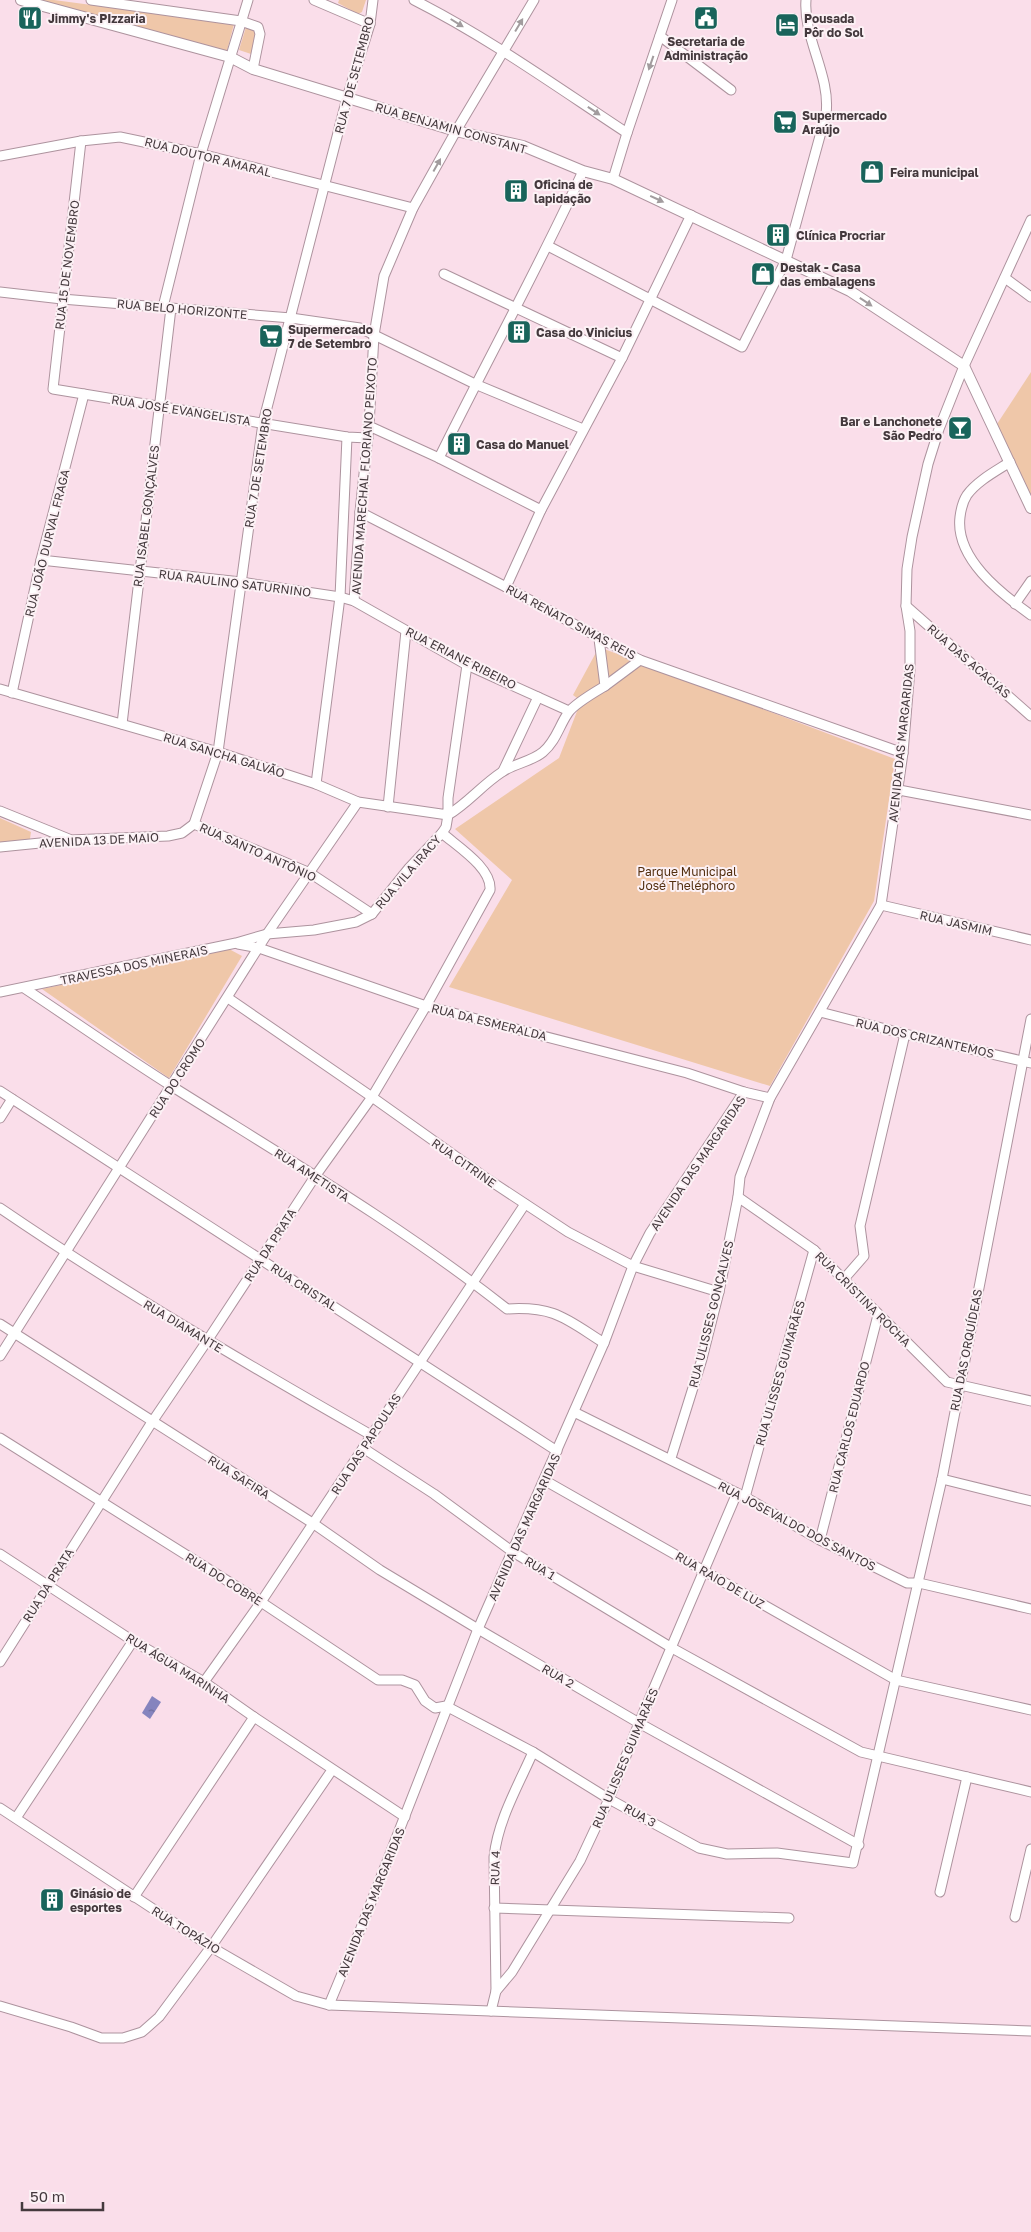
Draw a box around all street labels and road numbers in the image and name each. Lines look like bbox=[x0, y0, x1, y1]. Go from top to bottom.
street label: RUA 7 DE SETEMBRO bbox=[331, 15, 377, 135]
street label: RUA BENJAMIN CONSTANT bbox=[373, 99, 529, 157]
street label: RUA DOUTOR AMARAL bbox=[143, 134, 273, 180]
street label: RUA 15 DE NOVEMBRO bbox=[52, 199, 82, 331]
street label: RUA BELO HORIZONTE bbox=[116, 296, 248, 322]
street label: AVENIDA MARECHAL FLORIANO PEIXOTO bbox=[348, 357, 380, 595]
street label: RUA JOSÉ EVANGELISTA bbox=[110, 392, 252, 428]
street label: RUA 7 DE SETEMBRO bbox=[241, 407, 275, 529]
street label: RUA ISABEL GONÇALVES bbox=[130, 444, 162, 588]
street label: RUA JOÃO DURVAL FRAGA bbox=[21, 468, 73, 618]
street label: RUA RAULINO SATURNINO bbox=[158, 566, 312, 600]
street label: RUA RENATO SIMAS REIS bbox=[503, 581, 639, 663]
street label: RUA DAS ACACIAS bbox=[924, 621, 1014, 701]
street label: RUA ERIANE RIBEIRO bbox=[403, 624, 519, 692]
street label: AVENIDA DAS MARGARIDAS bbox=[885, 663, 917, 823]
street label: RUA SANCHA GALVÃO bbox=[162, 729, 287, 781]
street label: RUA SANTO ANTÔNIO bbox=[197, 819, 319, 885]
street label: AVENIDA 13 DE MAIO bbox=[39, 829, 159, 851]
street label: RUA VILA IRACY bbox=[372, 832, 444, 912]
street label: RUA JASMIM bbox=[918, 907, 994, 939]
street label: TRAVESSA DOS MINERAIS bbox=[59, 942, 209, 988]
street label: RUA DA ESMERALDA bbox=[430, 1000, 548, 1044]
street label: RUA DOS CRIZANTEMOS bbox=[854, 1015, 996, 1061]
street label: RUA DO CROMO bbox=[146, 1035, 208, 1121]
street label: AVENIDA DAS MARGARIDAS bbox=[647, 1092, 749, 1233]
street label: RUA CITRINE bbox=[429, 1135, 499, 1191]
street label: RUA AMETISTA bbox=[272, 1145, 352, 1205]
street label: RUA DA PRATA bbox=[241, 1206, 299, 1284]
street label: RUA ULISSES GONÇALVES bbox=[685, 1238, 737, 1389]
street label: RUA CRISTINA ROCHA bbox=[812, 1248, 914, 1350]
street label: RUA CRISTAL bbox=[268, 1260, 340, 1314]
street label: RUA DAS ORQUÍDEAS bbox=[947, 1287, 985, 1412]
street label: RUA DIAMANTE bbox=[141, 1296, 225, 1356]
street label: RUA ULISSES GUIMARÃES bbox=[752, 1298, 808, 1448]
street label: RUA CARLOS EDUARDO bbox=[825, 1360, 873, 1494]
street label: RUA DAS PAPOULAS bbox=[328, 1390, 404, 1497]
street label: AVENIDA DAS MARGARIDAS bbox=[485, 1451, 563, 1603]
street label: RUA SAFIRA bbox=[205, 1452, 273, 1502]
street label: RUA JOSEVALDO DOS SANTOS bbox=[715, 1478, 879, 1574]
street label: RUA DA PRATA bbox=[19, 1545, 77, 1625]
street label: RUA RAIO DE LUZ bbox=[673, 1548, 767, 1612]
street label: RUA DO COBRE bbox=[183, 1549, 265, 1609]
street label: RUA 1 bbox=[522, 1553, 558, 1583]
street label: RUA ÁGUA MARINHA bbox=[123, 1630, 233, 1706]
street label: RUA 2 bbox=[539, 1661, 577, 1691]
street label: RUA ULISSES GUIMARÃES bbox=[589, 1685, 661, 1830]
street label: RUA 3 bbox=[621, 1800, 659, 1830]
street label: AVENIDA DAS MARGARIDAS bbox=[334, 1825, 408, 1979]
street label: RUA 4 bbox=[487, 1850, 503, 1886]
street label: RUA TOPÁZIO bbox=[149, 1903, 223, 1957]

